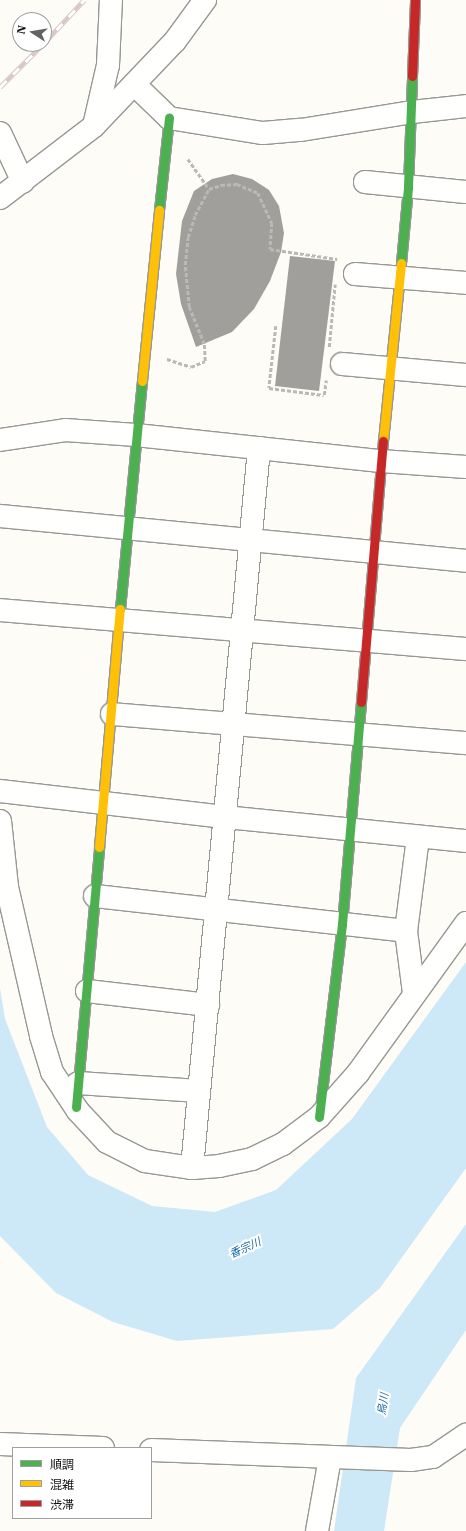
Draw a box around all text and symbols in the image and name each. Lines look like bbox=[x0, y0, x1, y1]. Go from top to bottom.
north arrow bbox=[12, 12, 52, 52]
text: N bbox=[13, 24, 29, 35]
water label: 香宗川 bbox=[227, 1235, 263, 1261]
water label: 烏川 bbox=[375, 1392, 391, 1416]
legend bbox=[12, 1447, 152, 1519]
text: 順調 bbox=[50, 1457, 74, 1472]
text: 混雑 bbox=[50, 1477, 74, 1492]
text: 渋滞 bbox=[50, 1497, 74, 1512]

